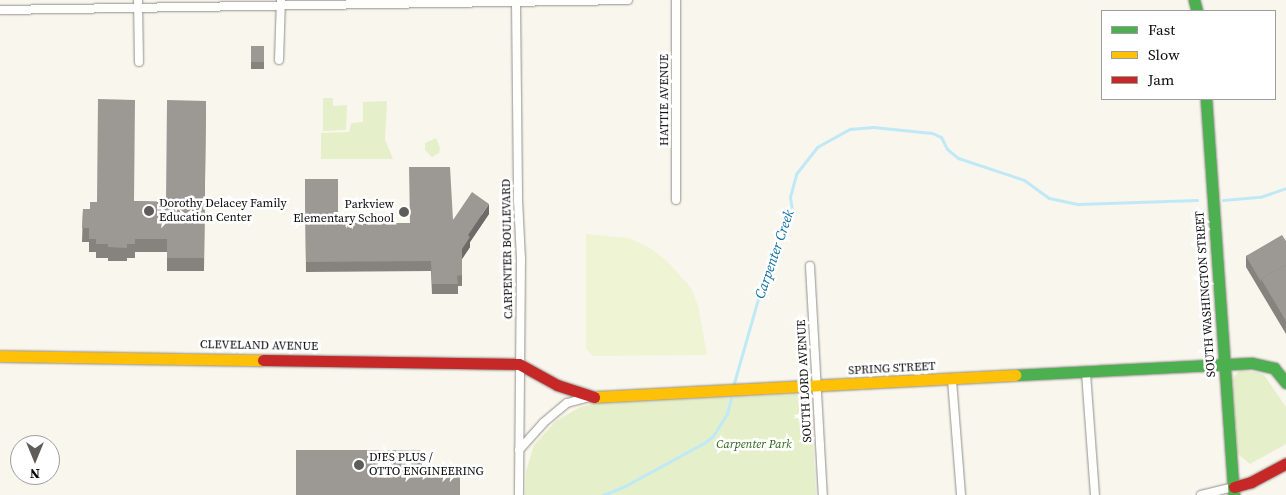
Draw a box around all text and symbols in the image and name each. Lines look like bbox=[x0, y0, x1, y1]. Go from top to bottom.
legend bbox=[1101, 10, 1276, 100]
text: Fast bbox=[1148, 19, 1175, 40]
text: Slow bbox=[1148, 44, 1180, 65]
street label: HATTIE AVENUE bbox=[658, 54, 672, 146]
text: Jam bbox=[1148, 69, 1174, 90]
street label: CARPENTER BOULEVARD bbox=[500, 179, 516, 319]
place label: Dorothy Delacey Family Education Center bbox=[159, 197, 287, 225]
place label: Parkview Elementary School bbox=[293, 198, 394, 226]
marker: Dorothy Delacey Family Education Center bbox=[143, 205, 155, 217]
marker: Parkview Elementary School bbox=[398, 206, 410, 218]
water label: Carpenter Creek bbox=[751, 207, 797, 301]
street label: SOUTH WASHINGTON STREET bbox=[1193, 210, 1219, 378]
street label: SOUTH LORD AVENUE bbox=[795, 319, 815, 443]
street label: CLEVELAND AVENUE bbox=[200, 338, 318, 354]
street label: SPRING STREET bbox=[848, 360, 936, 378]
north arrow bbox=[10, 435, 60, 485]
park label: Carpenter Park bbox=[716, 438, 792, 452]
place label: DIES PLUS / OTTO ENGINEERING bbox=[369, 451, 484, 479]
marker: DIES PLUS / OTTO ENGINEERING bbox=[353, 459, 365, 471]
text: N bbox=[30, 464, 40, 484]

